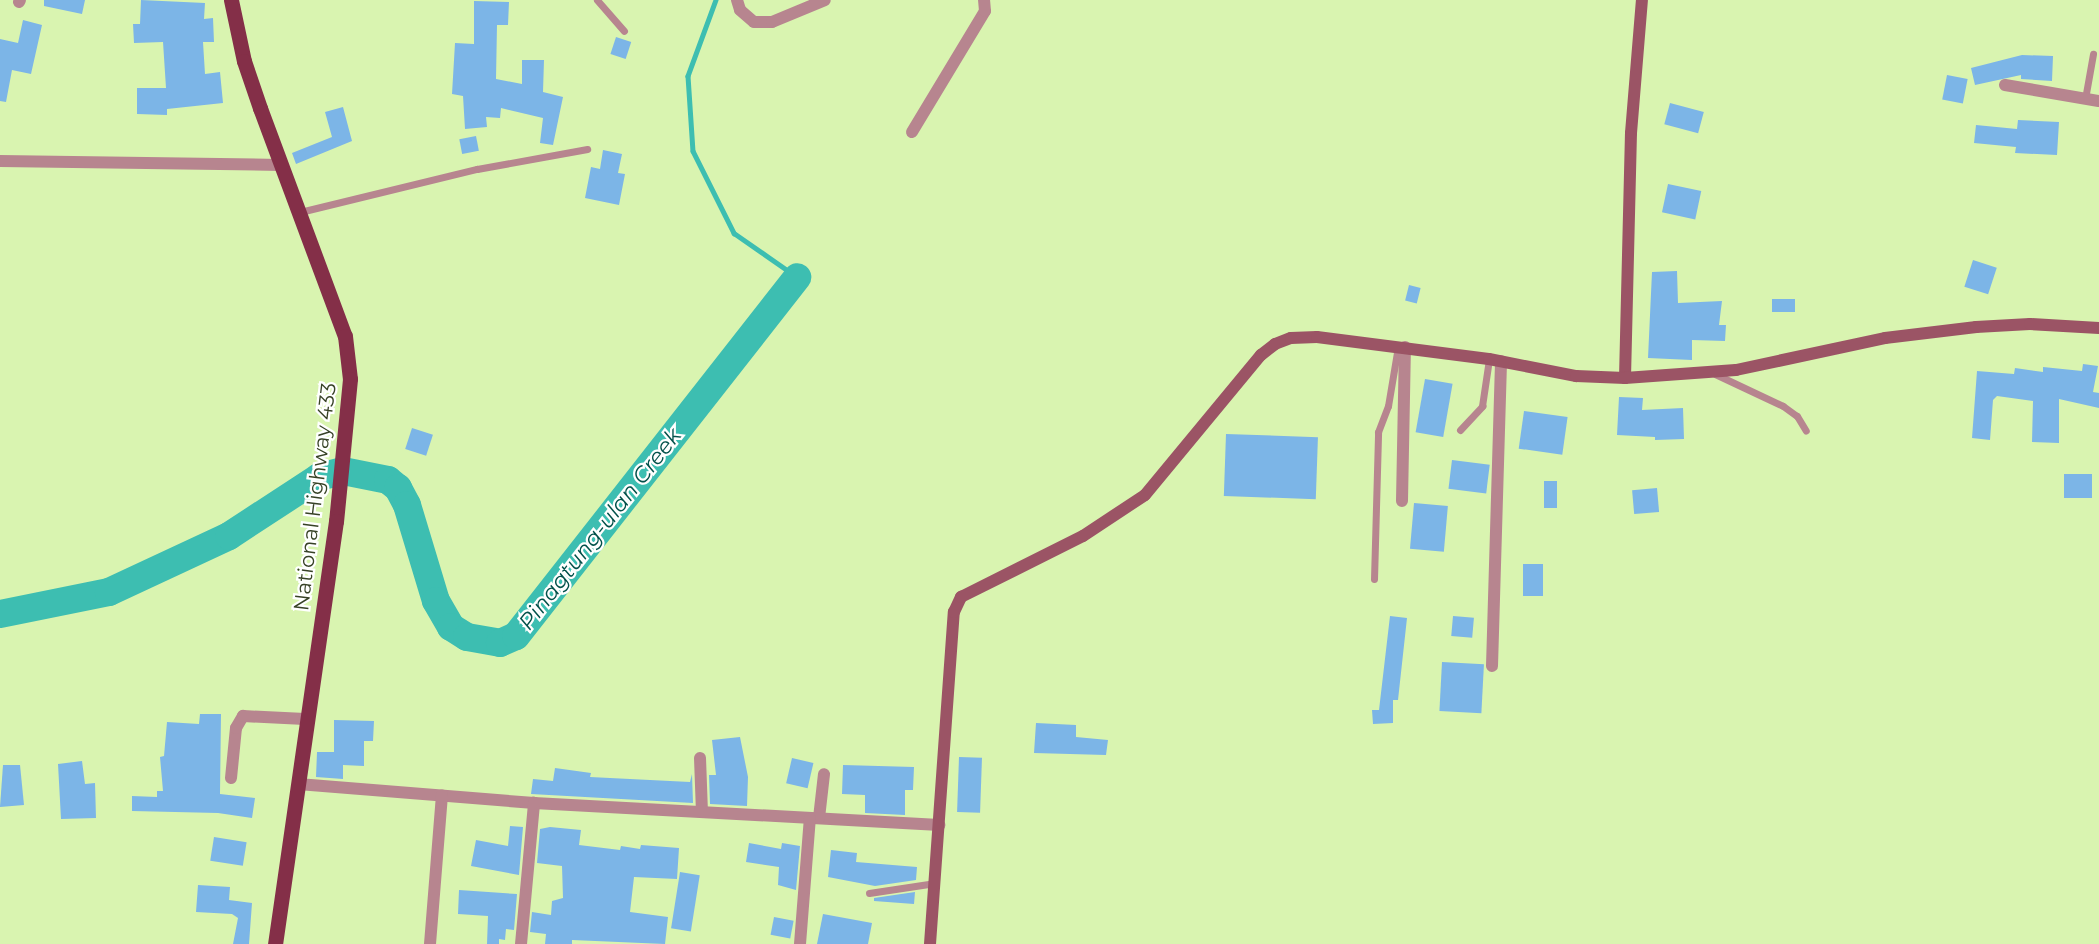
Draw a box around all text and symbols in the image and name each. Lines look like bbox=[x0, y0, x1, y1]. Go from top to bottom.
street label: National Highway 433 bbox=[288, 381, 342, 613]
water label: Pinagtung-ulan Creek bbox=[513, 423, 687, 635]

